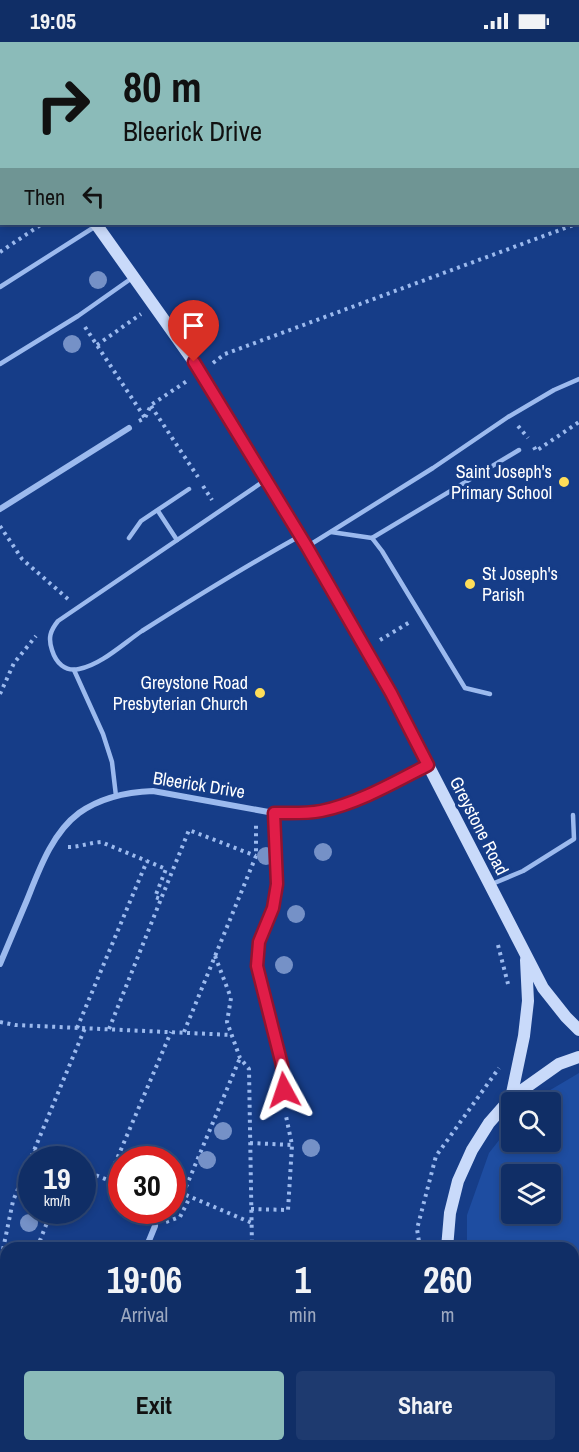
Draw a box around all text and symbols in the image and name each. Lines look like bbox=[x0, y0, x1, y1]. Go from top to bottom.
text: 19:05 bbox=[30, 6, 76, 36]
text: 80 m bbox=[123, 59, 202, 115]
icon: right bbox=[24, 66, 102, 144]
text: Bleerick Drive bbox=[123, 113, 262, 149]
icon: left bbox=[77, 180, 110, 213]
text: Then bbox=[24, 182, 65, 212]
pin bbox=[168, 300, 219, 362]
icon: arrive bbox=[177, 309, 210, 342]
place label: Saint Joseph's Primary School bbox=[451, 459, 552, 505]
marker: Saint Joseph's Primary School bbox=[557, 475, 571, 489]
place label: St Joseph's Parish bbox=[482, 561, 558, 607]
marker: St Joseph's Parish bbox=[463, 577, 477, 591]
place label: Greystone Road Presbyterian Church bbox=[113, 670, 248, 716]
marker: Greystone Road Presbyterian Church bbox=[253, 686, 267, 700]
street label: Bleerick Drive bbox=[151, 765, 247, 804]
street label: Greystone Road bbox=[444, 772, 515, 879]
position arrow bbox=[252, 1058, 316, 1122]
map controls bbox=[501, 1092, 561, 1224]
button: search bbox=[501, 1092, 561, 1152]
speed limit sign: 30 bbox=[108, 1146, 186, 1224]
text: 19 bbox=[43, 1158, 71, 1198]
button: layers bbox=[501, 1164, 561, 1224]
text: km/h bbox=[44, 1190, 70, 1211]
text: 19:06 bbox=[107, 1256, 182, 1304]
text: 1 bbox=[294, 1256, 311, 1304]
text: 260 bbox=[423, 1256, 472, 1304]
text: Arrival bbox=[121, 1301, 168, 1328]
text: min bbox=[289, 1301, 316, 1328]
text: m bbox=[441, 1301, 454, 1328]
button: Exit bbox=[24, 1371, 284, 1440]
button: Share bbox=[296, 1371, 555, 1440]

